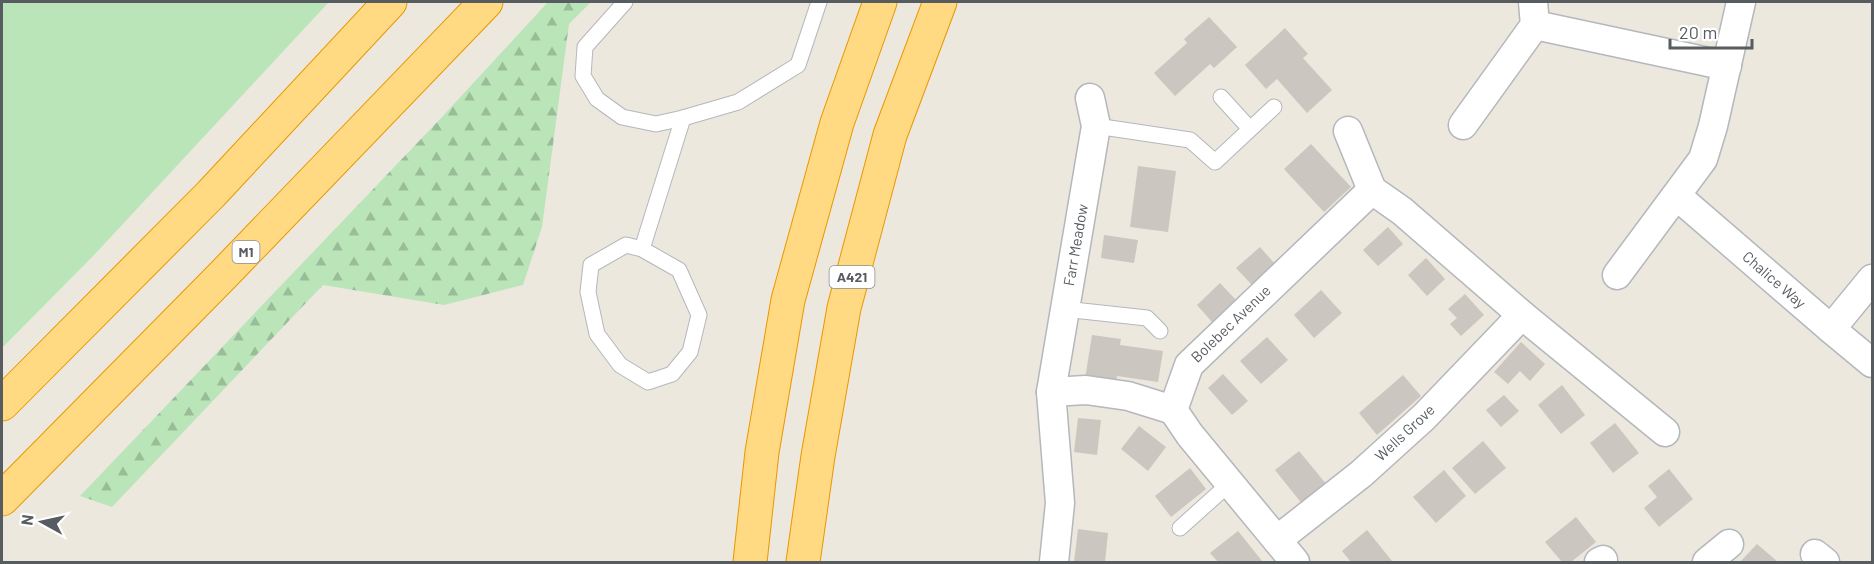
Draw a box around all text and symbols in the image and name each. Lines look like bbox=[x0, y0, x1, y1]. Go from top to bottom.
scale bar bbox=[1670, 12, 1752, 50]
text: 20 m bbox=[1679, 21, 1717, 43]
street label: Farr Meadow bbox=[1059, 202, 1091, 287]
road number: M1 bbox=[232, 241, 260, 263]
street label: Chalice Way bbox=[1739, 247, 1810, 312]
road number: A421 bbox=[830, 266, 874, 288]
street label: Bolebec Avenue bbox=[1187, 281, 1274, 366]
street label: Wells Grove bbox=[1371, 400, 1438, 464]
north arrow bbox=[12, 492, 72, 552]
text: N bbox=[17, 513, 37, 526]

